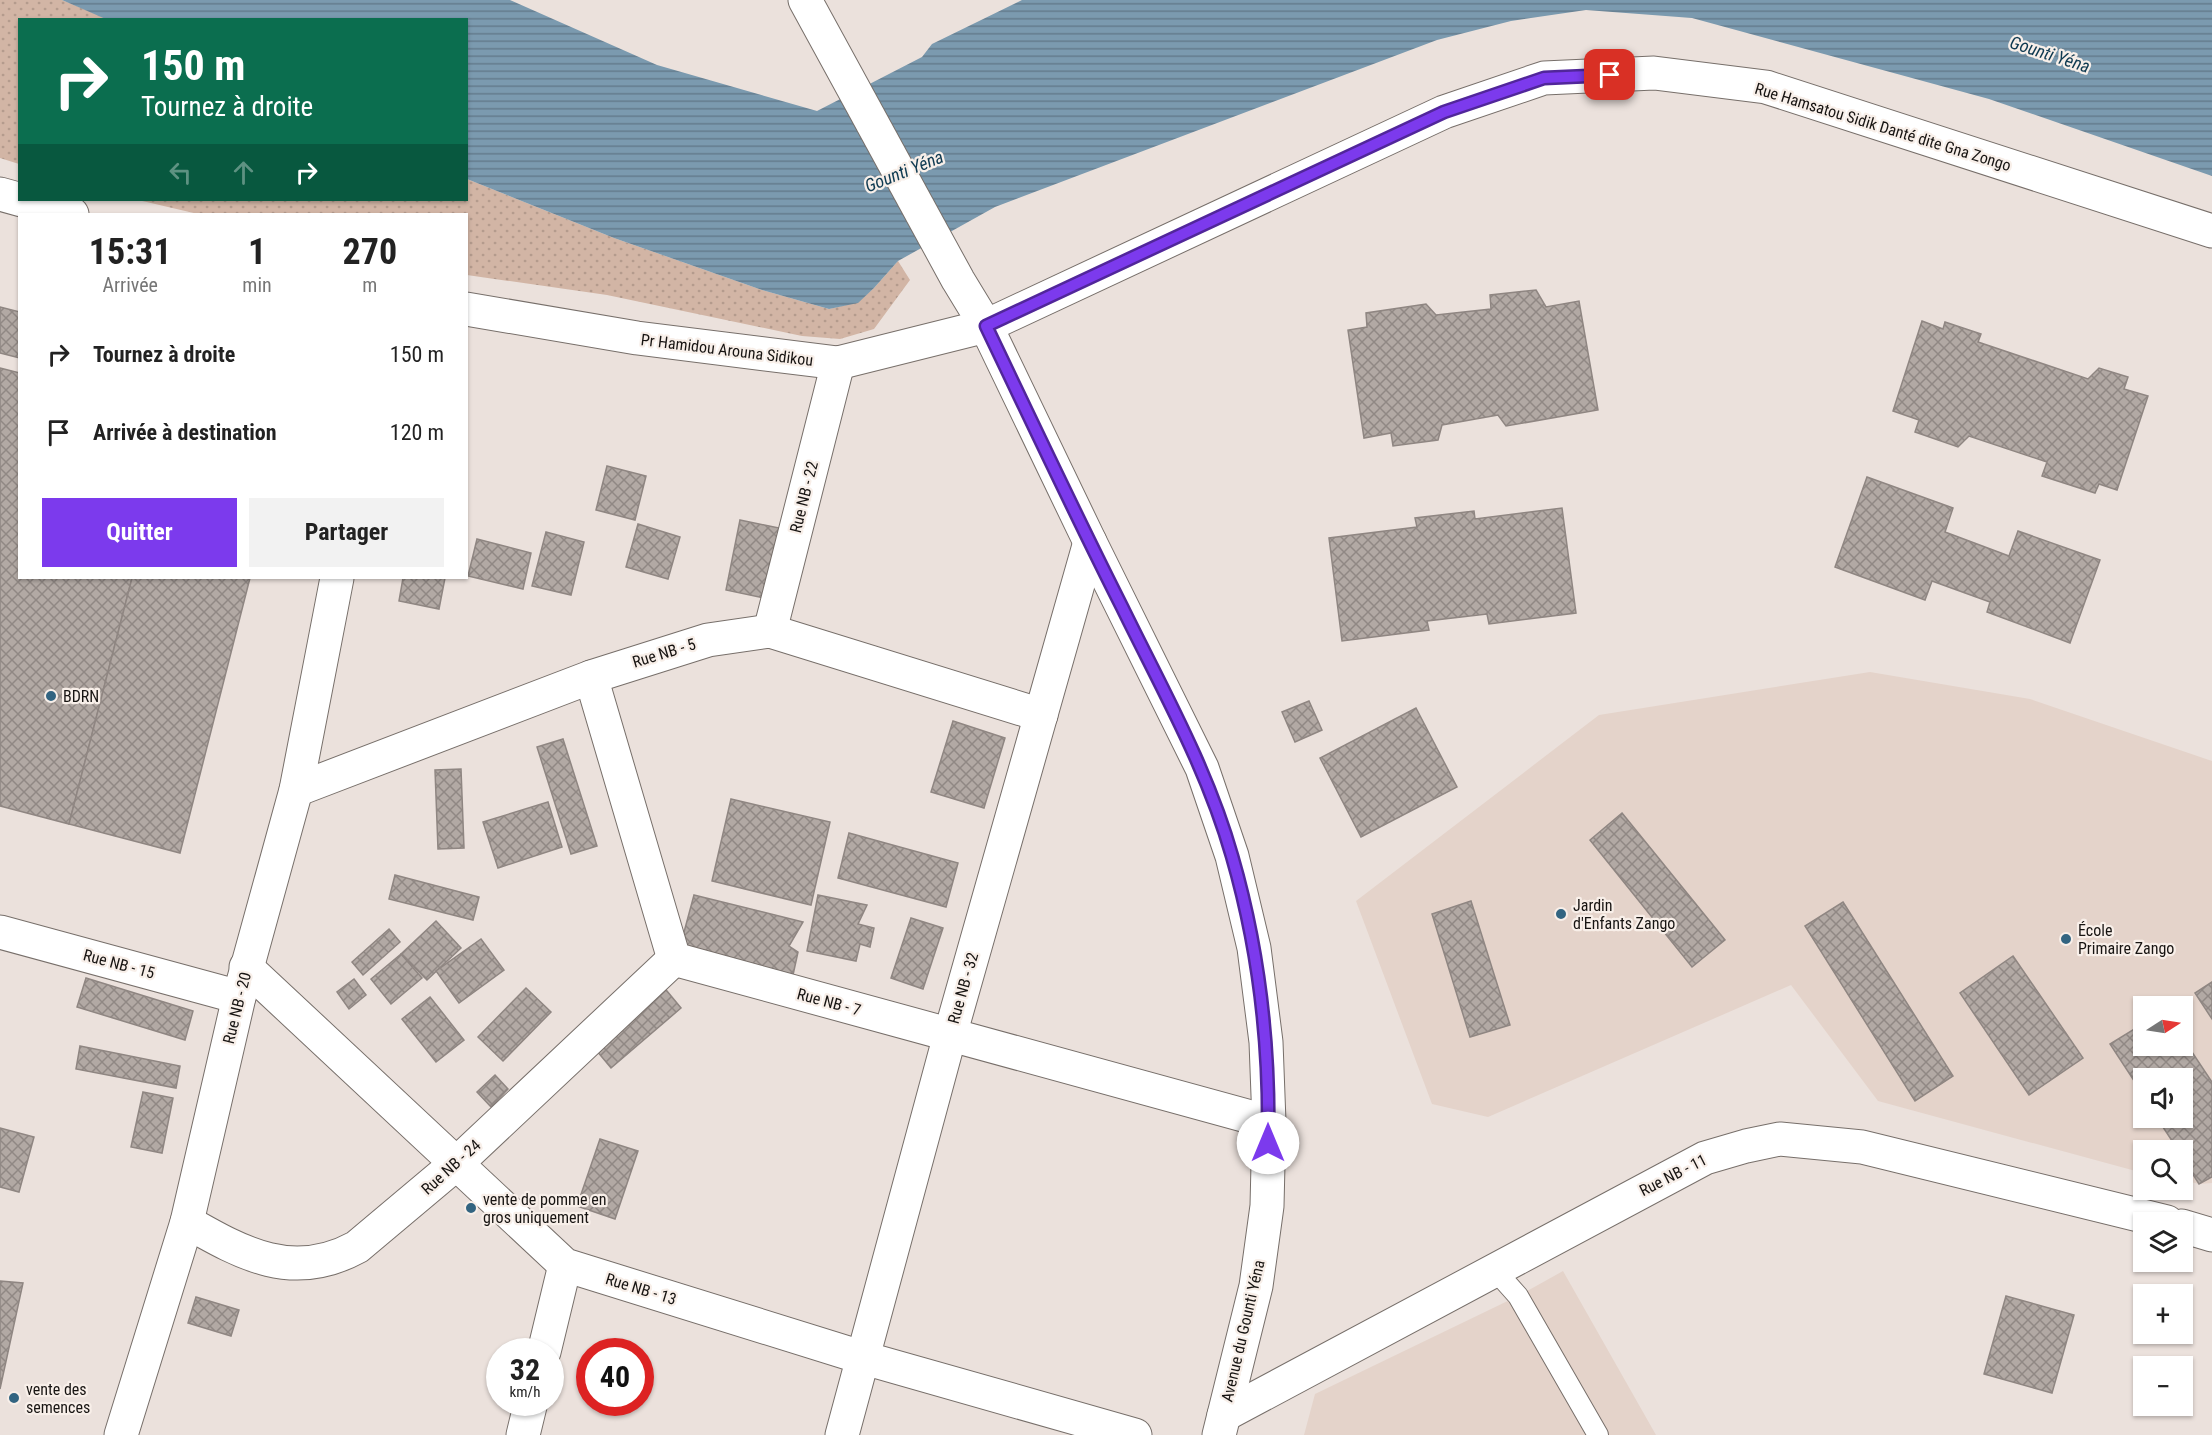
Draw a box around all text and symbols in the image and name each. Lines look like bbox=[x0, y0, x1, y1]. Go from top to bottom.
water label: Gounti Yéna bbox=[2007, 31, 2093, 77]
text: 150 m bbox=[141, 41, 246, 90]
icon: right bbox=[42, 42, 120, 120]
pin bbox=[1584, 49, 1635, 100]
icon: arrive bbox=[1593, 58, 1626, 91]
street label: Rue Hamsatou Sidik Danté dite Gna Zongo bbox=[1753, 79, 2013, 175]
text: Tournez à droite bbox=[141, 91, 313, 123]
water label: Gounti Yéna bbox=[862, 146, 946, 196]
icon: left bbox=[164, 156, 197, 189]
icon: ahead bbox=[227, 156, 260, 189]
icon: right bbox=[290, 156, 323, 189]
text: 15:31 bbox=[89, 231, 171, 273]
text: 1 bbox=[248, 231, 266, 273]
text: 270 bbox=[343, 231, 397, 273]
text: Arrivée bbox=[102, 273, 158, 297]
text: min bbox=[242, 273, 272, 297]
text: m bbox=[362, 273, 377, 297]
street label: Pr Hamidou Arouna Sidikou bbox=[640, 330, 814, 370]
icon: right bbox=[42, 338, 75, 371]
text: Tournez à droite bbox=[93, 342, 235, 367]
text: 150 m bbox=[390, 342, 444, 367]
icon: arrive bbox=[42, 416, 75, 449]
text: Arrivée à destination bbox=[93, 420, 277, 445]
text: 120 m bbox=[390, 420, 444, 445]
street label: Rue NB - 22 bbox=[786, 459, 822, 535]
button: Quitter bbox=[42, 498, 237, 567]
button: Partager bbox=[249, 498, 444, 567]
street label: Rue NB - 5 bbox=[630, 634, 698, 672]
place label: BDRN bbox=[63, 687, 99, 706]
marker: BDRN bbox=[44, 689, 58, 703]
place label: Jardin d'Enfants Zango bbox=[1573, 896, 1675, 933]
marker: Jardin d'Enfants Zango bbox=[1554, 907, 1568, 921]
place label: École Primaire Zango bbox=[2078, 921, 2174, 958]
marker: École Primaire Zango bbox=[2059, 932, 2073, 946]
street label: Rue NB - 15 bbox=[81, 945, 157, 983]
street label: Rue NB - 32 bbox=[944, 950, 982, 1026]
street label: Rue NB - 20 bbox=[219, 970, 255, 1046]
street label: Rue NB - 7 bbox=[795, 984, 863, 1020]
north arrow bbox=[2133, 996, 2193, 1056]
map controls bbox=[2133, 996, 2193, 1416]
button: sound bbox=[2133, 1068, 2193, 1128]
position arrow bbox=[1236, 1111, 1300, 1175]
street label: Rue NB - 24 bbox=[417, 1135, 485, 1199]
button: search bbox=[2133, 1140, 2193, 1200]
street label: Rue NB - 11 bbox=[1636, 1150, 1710, 1200]
place label: vente de pomme en gros uniquement bbox=[483, 1190, 606, 1227]
marker: vente de pomme en gros uniquement bbox=[464, 1201, 478, 1215]
button: layers bbox=[2133, 1212, 2193, 1272]
street label: Avenue du Gounti Yéna bbox=[1217, 1258, 1269, 1404]
street label: Rue NB - 13 bbox=[603, 1269, 679, 1309]
button: + bbox=[2133, 1284, 2193, 1344]
speed limit sign: 40 bbox=[576, 1338, 654, 1416]
text: 32 bbox=[510, 1352, 540, 1387]
button: − bbox=[2133, 1356, 2193, 1416]
place label: vente des semences bbox=[26, 1380, 90, 1417]
text: km/h bbox=[510, 1383, 540, 1401]
marker: vente des semences bbox=[7, 1391, 21, 1405]

